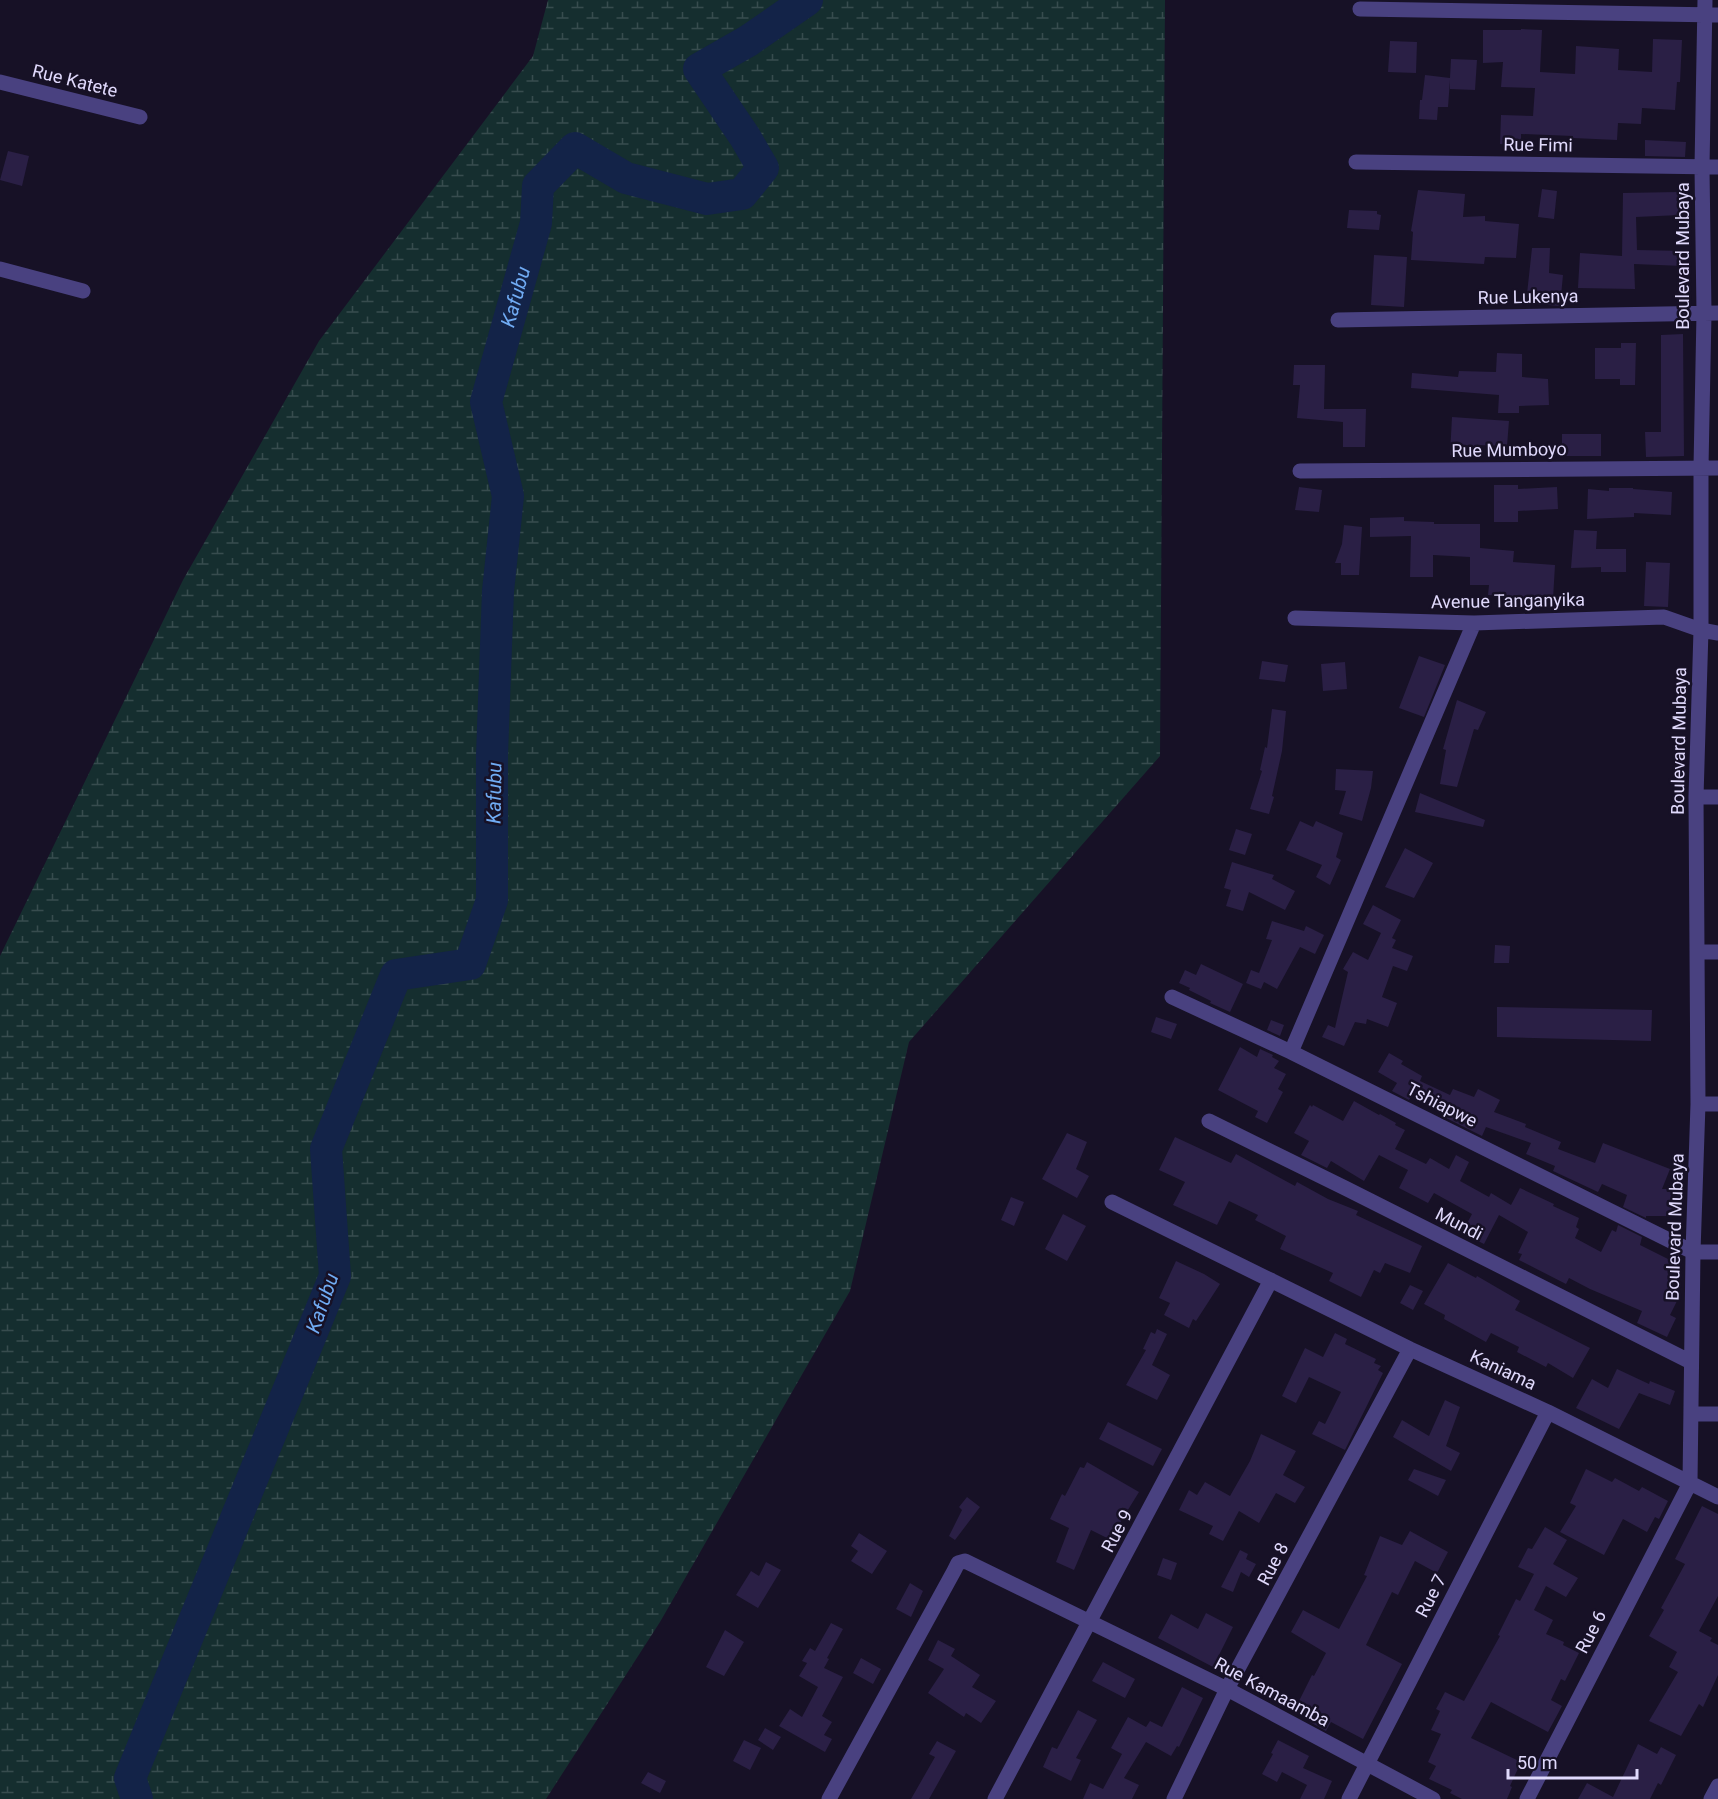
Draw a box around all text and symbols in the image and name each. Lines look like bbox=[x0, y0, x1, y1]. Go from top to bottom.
street label: Rue Katete bbox=[30, 60, 120, 101]
street label: Rue Fimi bbox=[1503, 133, 1573, 156]
street label: Boulevard Mubaya bbox=[1672, 182, 1693, 330]
water label: Kafubu bbox=[495, 264, 535, 330]
street label: Rue Lukenya bbox=[1477, 285, 1579, 308]
street label: Rue Mumboyo bbox=[1451, 438, 1567, 461]
street label: Avenue Tanganyika bbox=[1431, 589, 1585, 612]
street label: Boulevard Mubaya bbox=[1667, 667, 1690, 815]
water label: Kafubu bbox=[481, 762, 507, 824]
street label: Tshiapwe bbox=[1403, 1078, 1481, 1131]
street label: Boulevard Mubaya bbox=[1661, 1153, 1688, 1301]
street label: Mundi bbox=[1432, 1203, 1486, 1244]
water label: Kafubu bbox=[301, 1270, 343, 1336]
street label: Kaniama bbox=[1467, 1345, 1540, 1394]
street label: Rue 9 bbox=[1097, 1506, 1136, 1556]
street label: Rue 8 bbox=[1253, 1539, 1292, 1589]
street label: Rue 7 bbox=[1411, 1571, 1450, 1621]
street label: Rue 6 bbox=[1571, 1607, 1610, 1657]
street label: Rue Kamaamba bbox=[1211, 1652, 1333, 1731]
scale bar bbox=[1508, 1742, 1637, 1780]
text: 50 m bbox=[1517, 1752, 1557, 1773]

